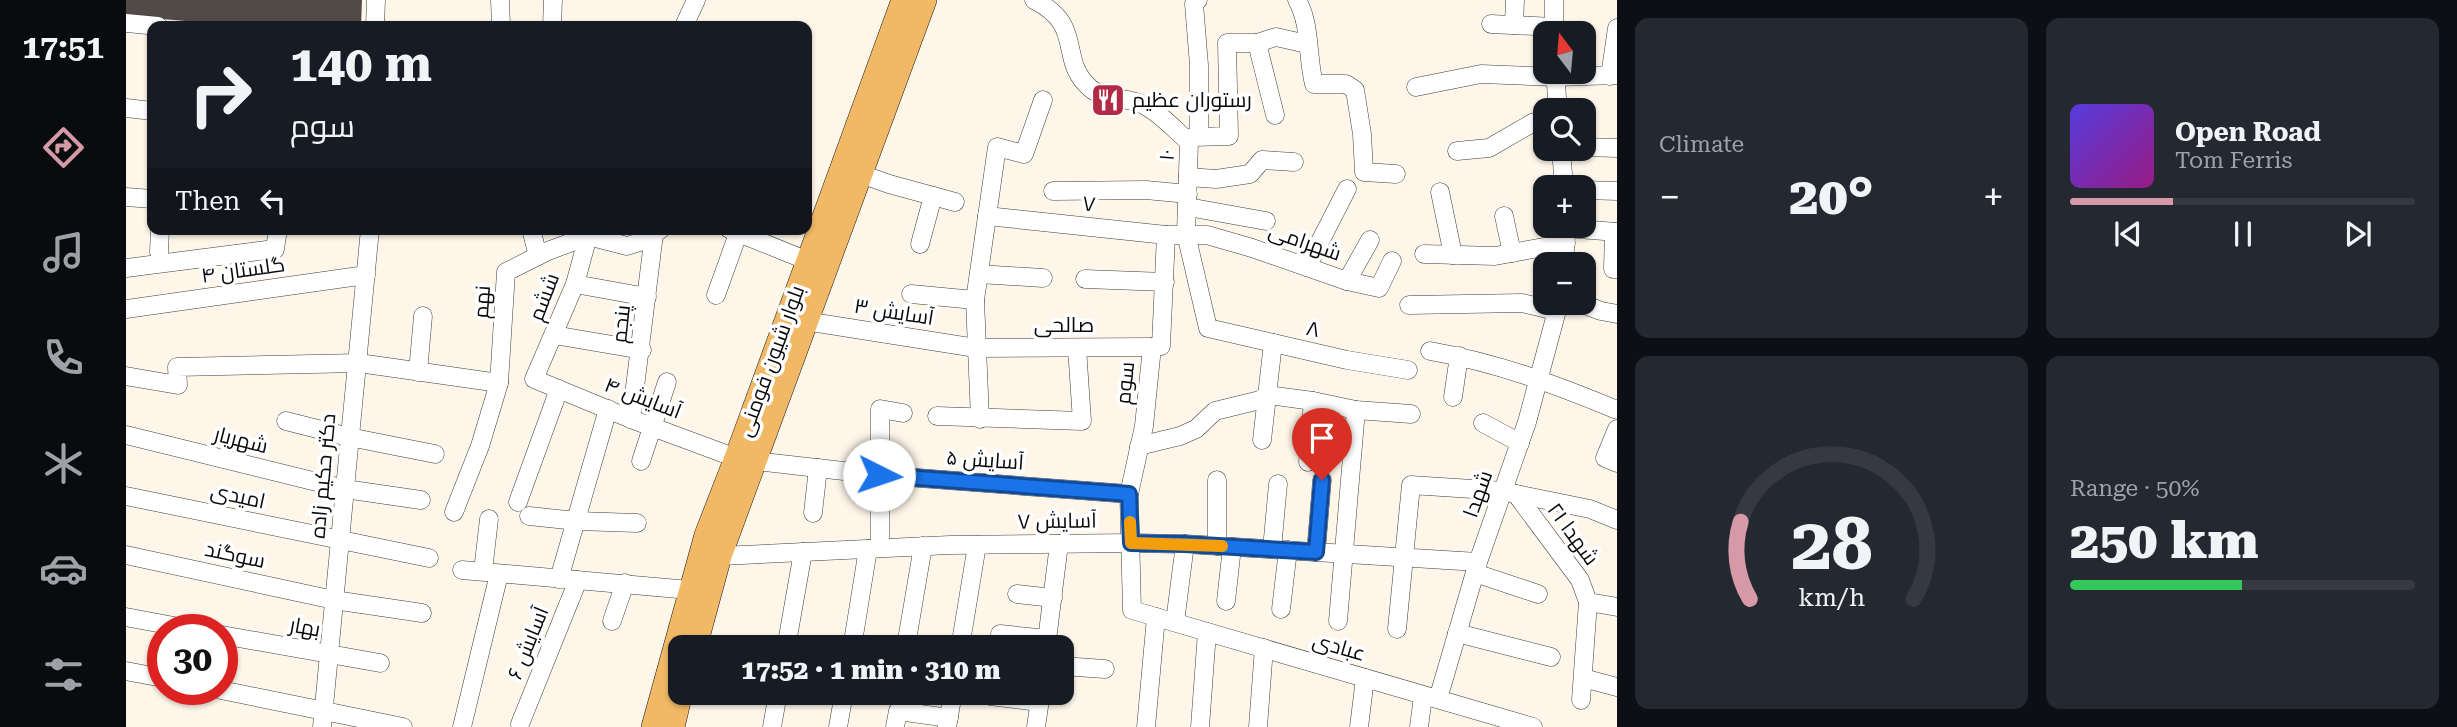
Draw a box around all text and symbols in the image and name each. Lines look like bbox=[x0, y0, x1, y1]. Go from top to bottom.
north arrow bbox=[1533, 21, 1596, 84]
map controls bbox=[1533, 21, 1596, 315]
text: 17:51 bbox=[22, 28, 104, 66]
text: 140 m bbox=[290, 36, 432, 93]
icon: right bbox=[175, 49, 266, 140]
restaurant icon: رستوران عظیم bbox=[1089, 81, 1127, 119]
place label: رستوران عظیم bbox=[1132, 88, 1252, 114]
button: search bbox=[1533, 98, 1596, 161]
text: سوم bbox=[290, 107, 355, 145]
text: Open Road bbox=[2175, 117, 2321, 147]
icon: directions bbox=[39, 123, 88, 172]
text: Climate bbox=[1659, 131, 1744, 158]
text: Tom Ferris bbox=[2175, 147, 2292, 174]
street label: ۱۰ bbox=[1155, 148, 1179, 162]
text: 20° bbox=[1789, 166, 1874, 227]
button: + bbox=[1533, 175, 1596, 238]
text: − bbox=[1659, 175, 1680, 219]
text: + bbox=[1983, 175, 2004, 219]
icon: left bbox=[254, 182, 292, 220]
text: Then bbox=[175, 186, 240, 216]
street label: ۷ bbox=[1081, 191, 1097, 217]
icon: previous bbox=[2109, 215, 2147, 253]
icon: pause bbox=[2224, 215, 2262, 253]
icon: next bbox=[2339, 215, 2377, 253]
street label: شهرامی bbox=[1265, 218, 1344, 267]
icon: music bbox=[39, 228, 88, 277]
street label: گلستان ۴ bbox=[200, 252, 287, 289]
button: − bbox=[1533, 252, 1596, 315]
street label: ششم bbox=[524, 270, 566, 325]
street label: بلوار شیون فومنی bbox=[733, 282, 810, 440]
street label: نهم bbox=[469, 285, 497, 320]
street label: آسایش ۳ bbox=[852, 294, 936, 331]
street label: پنجم bbox=[607, 303, 637, 345]
street label: صالحی bbox=[1034, 313, 1094, 338]
street label: ۸ bbox=[1304, 316, 1322, 342]
icon: phone bbox=[39, 333, 88, 382]
street label: سوم bbox=[1111, 361, 1141, 406]
street label: آسایش ۴ bbox=[601, 372, 685, 425]
pin bbox=[1292, 408, 1352, 480]
street label: دکتر حکیم زاده bbox=[306, 412, 342, 540]
icon: arrive bbox=[1303, 419, 1341, 457]
street label: شهریار bbox=[210, 421, 271, 459]
position arrow bbox=[842, 438, 916, 512]
icon: climate bbox=[39, 439, 88, 488]
street label: آسایش ۵ bbox=[945, 445, 1025, 476]
street label: شهدا bbox=[1458, 467, 1498, 521]
text: Range · 50% bbox=[2070, 475, 2199, 502]
street label: امیدی bbox=[208, 479, 268, 514]
street label: شهدا ۲۱ bbox=[1542, 498, 1604, 570]
text: 28 bbox=[1791, 502, 1872, 587]
street label: آسایش ۷ bbox=[1017, 508, 1097, 535]
text: 250 km bbox=[2070, 510, 2258, 571]
street label: سوگند bbox=[203, 537, 267, 573]
icon: car bbox=[39, 544, 88, 593]
text: km/h bbox=[1798, 582, 1865, 611]
street label: آسایش ۶ bbox=[503, 603, 554, 683]
street label: بهار bbox=[286, 612, 322, 643]
speed limit sign: 30 bbox=[147, 614, 238, 705]
street label: عبادی bbox=[1310, 628, 1368, 667]
icon: filters bbox=[39, 650, 88, 699]
text: 17:52 · 1 min · 310 m bbox=[741, 655, 1001, 685]

